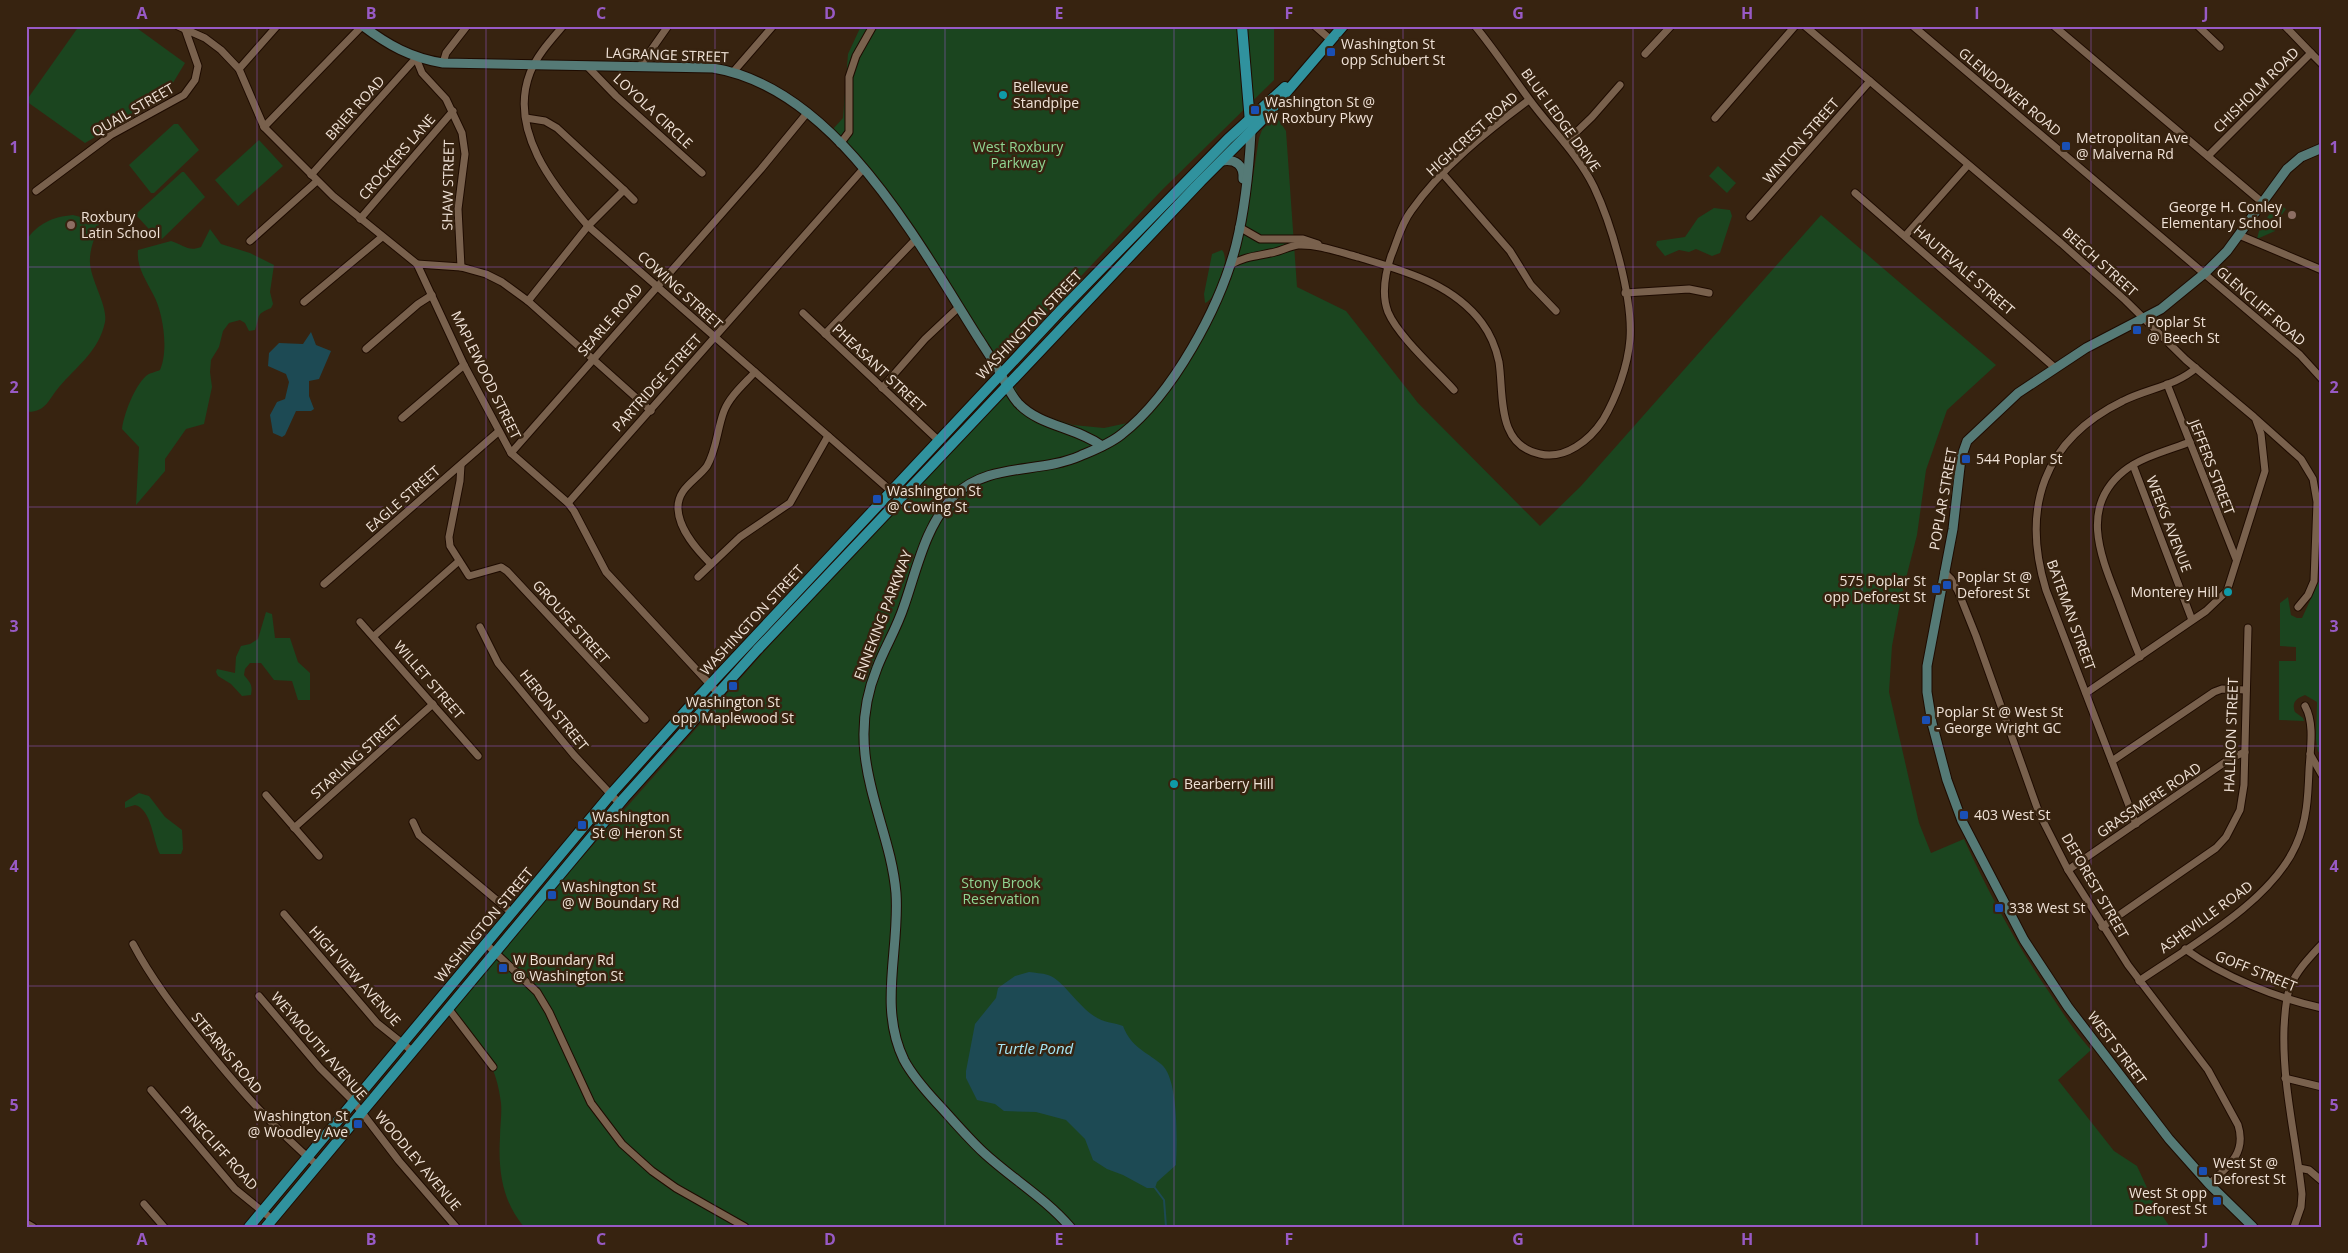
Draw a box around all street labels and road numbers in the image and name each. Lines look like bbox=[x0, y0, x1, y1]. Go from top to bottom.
street label: LAGRANGE STREET bbox=[605, 43, 729, 66]
street label: GLENDOWER ROAD bbox=[1955, 43, 2066, 140]
street label: CHISHOLM ROAD bbox=[2209, 43, 2303, 137]
street label: BLUE LEDGE DRIVE bbox=[1517, 64, 1605, 175]
street label: LOYOLA CIRCLE bbox=[610, 69, 697, 152]
street label: BRIER ROAD bbox=[321, 72, 389, 144]
street label: QUAIL STREET bbox=[88, 78, 178, 141]
street label: HIGHCREST ROAD bbox=[1422, 87, 1522, 180]
street label: WINTON STREET bbox=[1758, 94, 1843, 187]
street label: CROCKERS LANE bbox=[354, 110, 439, 204]
street label: SHAW STREET bbox=[437, 139, 458, 231]
street label: HAUTEVALE STREET bbox=[1910, 220, 2019, 319]
street label: BEECH STREET bbox=[2059, 223, 2142, 301]
street label: COWING STREET bbox=[634, 246, 727, 333]
street label: GLENCLIFF ROAD bbox=[2213, 262, 2310, 350]
street label: WASHINGTON STREET bbox=[972, 266, 1086, 383]
street label: SEARLE ROAD bbox=[573, 279, 646, 360]
street label: MAPLEWOOD STREET bbox=[447, 307, 526, 442]
street label: PHEASANT STREET bbox=[829, 319, 930, 416]
street label: PARTRIDGE STREET bbox=[608, 330, 706, 436]
street label: JEFFERS STREET bbox=[2185, 414, 2240, 518]
street label: POPLAR STREET bbox=[1924, 446, 1961, 552]
street label: EAGLE STREET bbox=[361, 461, 444, 536]
street label: WEEKS AVENUE bbox=[2142, 473, 2197, 575]
street label: ENNEKING PARKWAY bbox=[849, 547, 916, 682]
street label: BATEMAN STREET bbox=[2043, 557, 2100, 673]
street label: WASHINGTON STREET bbox=[695, 560, 808, 679]
street label: GROUSE STREET bbox=[529, 576, 614, 668]
street label: WILLET STREET bbox=[390, 636, 469, 723]
street label: HERON STREET bbox=[516, 665, 593, 754]
street label: HALLRON STREET bbox=[2219, 677, 2242, 793]
street label: STARLING STREET bbox=[306, 711, 405, 802]
street label: GRASSMERE ROAD bbox=[2093, 758, 2205, 842]
street label: DEFOREST STREET bbox=[2058, 830, 2134, 942]
street label: WASHINGTON STREET bbox=[430, 863, 538, 986]
street label: ASHEVILLE ROAD bbox=[2155, 876, 2256, 957]
street label: HIGH VIEW AVENUE bbox=[305, 922, 405, 1030]
street label: GOFF STREET bbox=[2213, 946, 2300, 996]
street label: WEYMOUTH AVENUE bbox=[267, 988, 372, 1104]
street label: WEST STREET bbox=[2084, 1007, 2151, 1088]
street label: STEARNS ROAD bbox=[188, 1008, 267, 1097]
street label: PINECLIFF ROAD bbox=[176, 1101, 262, 1194]
street label: WOODLEY AVENUE bbox=[371, 1107, 466, 1215]

